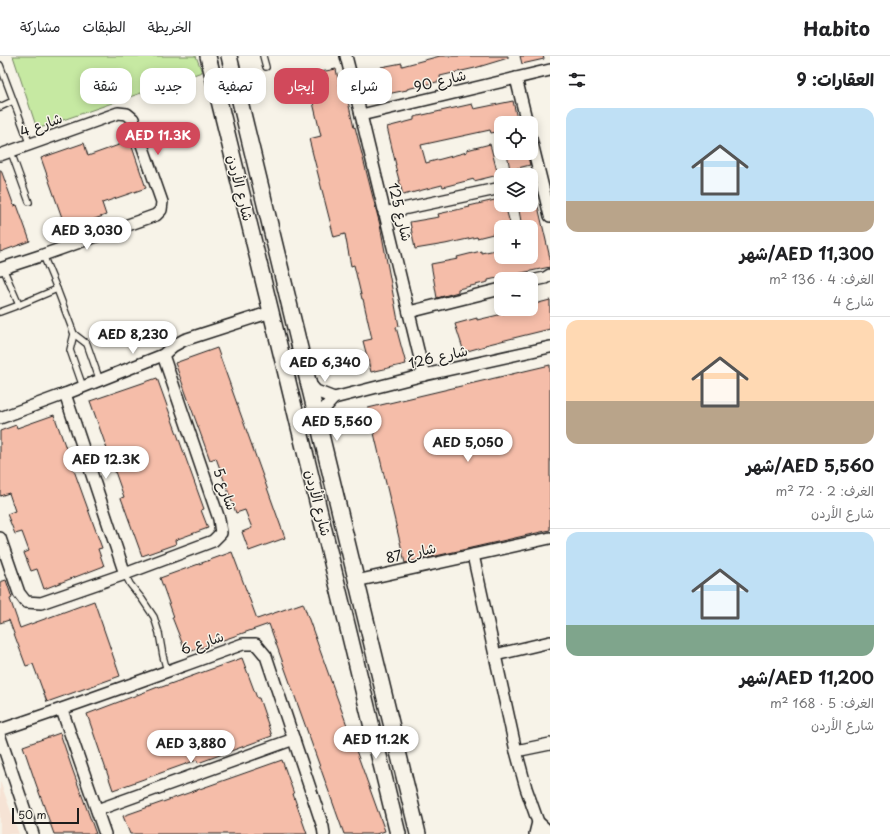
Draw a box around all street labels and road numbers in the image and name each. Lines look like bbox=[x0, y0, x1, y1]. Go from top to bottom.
street label: شارع 90 bbox=[411, 64, 468, 97]
street label: شارع 4 bbox=[17, 107, 65, 142]
street label: شارع الأردن bbox=[222, 152, 259, 223]
street label: شارع 125 bbox=[383, 180, 418, 243]
street label: شارع 126 bbox=[406, 339, 470, 374]
street label: شارع 5 bbox=[208, 465, 243, 513]
street label: شارع الأردن bbox=[300, 467, 337, 538]
street label: شارع 87 bbox=[384, 537, 438, 568]
street label: شارع 6 bbox=[177, 625, 226, 660]

